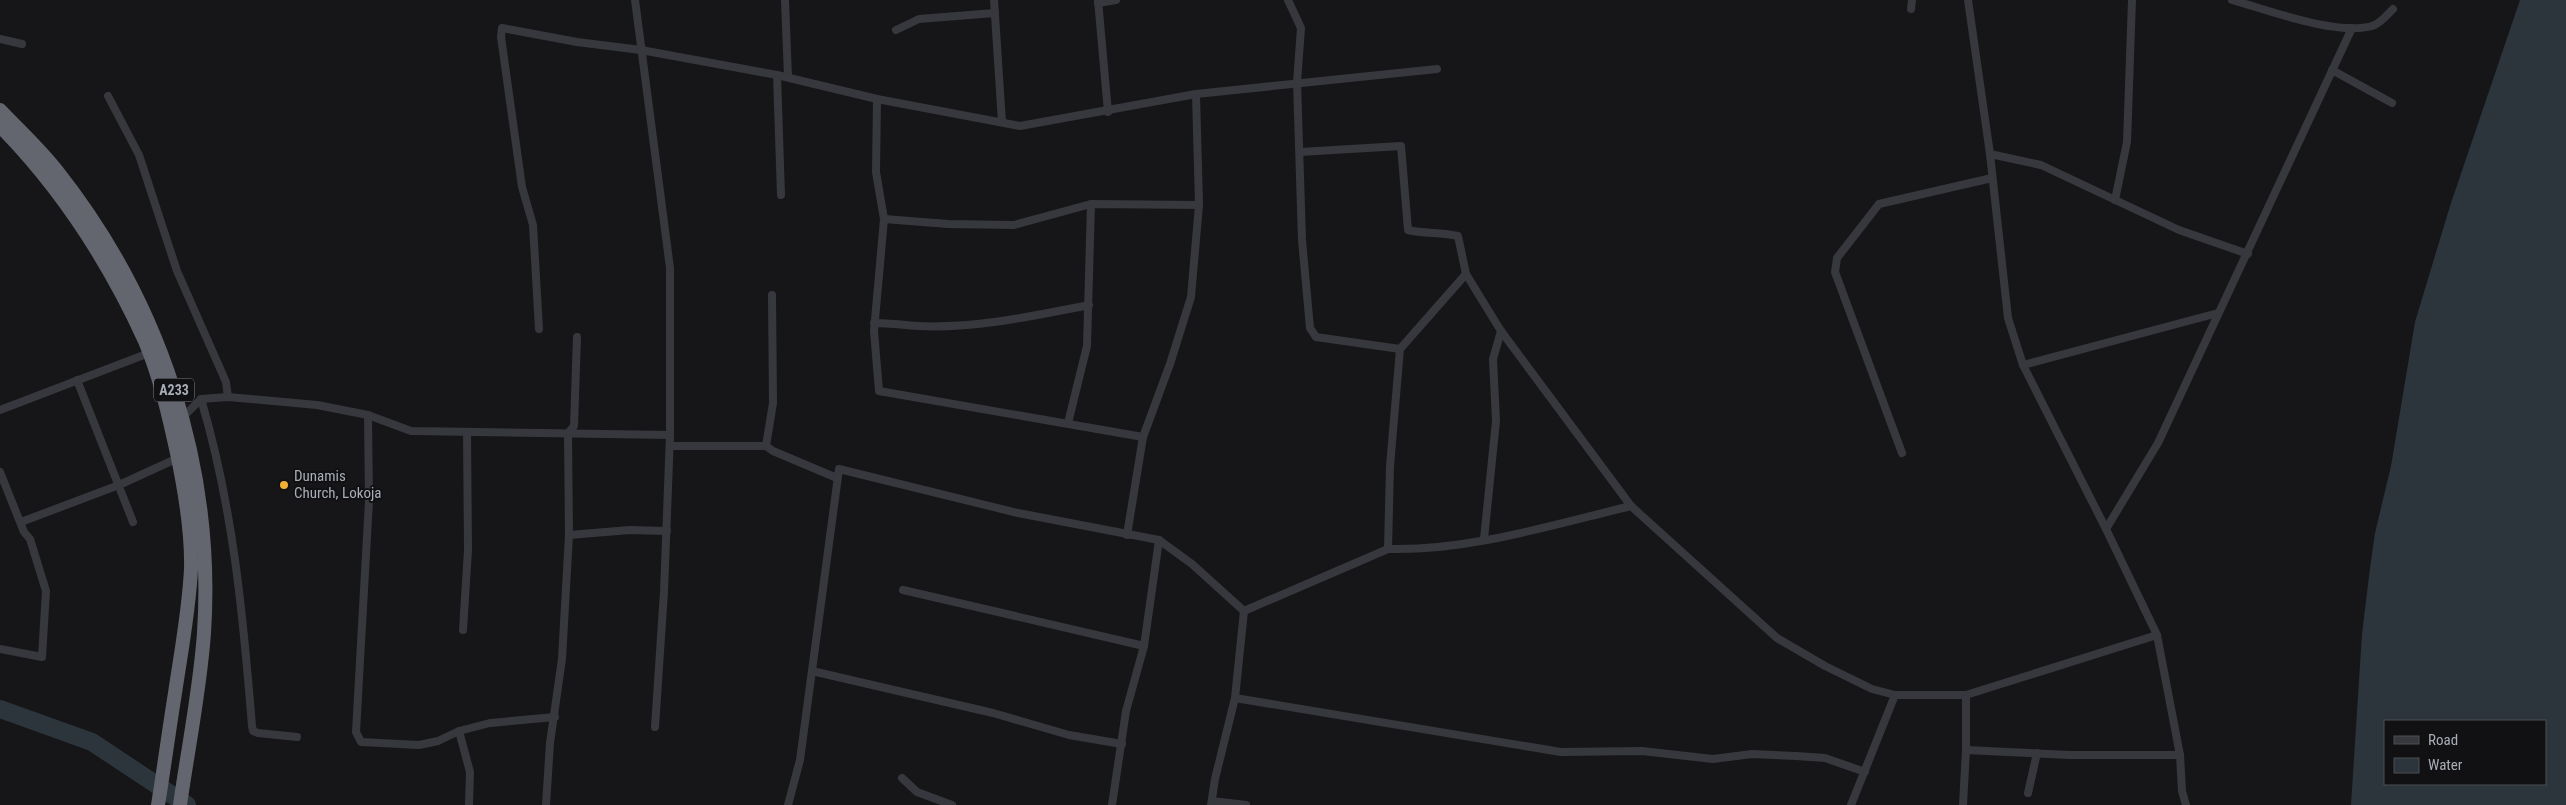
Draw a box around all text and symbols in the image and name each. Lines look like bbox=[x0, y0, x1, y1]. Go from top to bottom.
road number: A233 bbox=[154, 378, 194, 402]
place label: Dunamis Church, Lokoja bbox=[294, 467, 382, 502]
marker: Dunamis Church, Lokoja bbox=[278, 479, 290, 491]
legend bbox=[2384, 720, 2546, 785]
text: Road bbox=[2428, 731, 2458, 749]
text: Water bbox=[2428, 756, 2463, 774]

